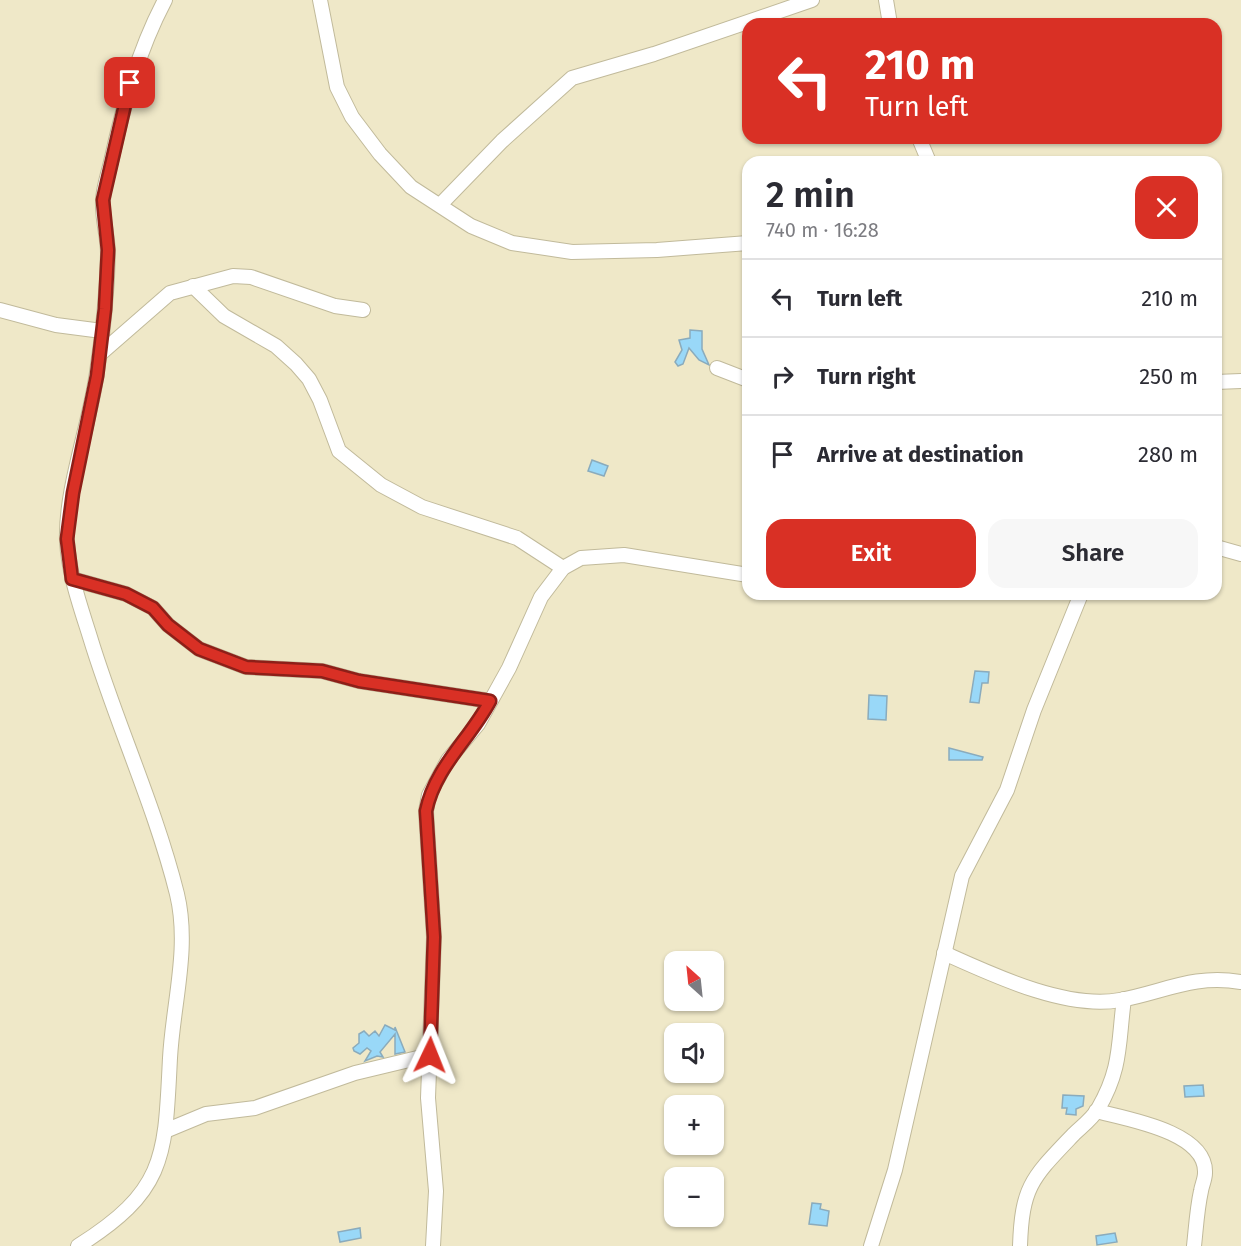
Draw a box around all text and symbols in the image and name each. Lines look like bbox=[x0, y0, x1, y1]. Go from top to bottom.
text: 210 m bbox=[865, 40, 975, 90]
icon: left bbox=[766, 42, 844, 120]
pin bbox=[104, 57, 155, 108]
icon: arrive bbox=[113, 66, 146, 99]
text: Turn left bbox=[865, 91, 968, 123]
text: 2 min bbox=[766, 173, 855, 217]
button: close bbox=[1135, 176, 1198, 239]
text: 740 m · 16:28 bbox=[766, 218, 879, 242]
icon: left bbox=[766, 282, 799, 315]
text: Turn left bbox=[817, 285, 902, 312]
text: 210 m bbox=[1141, 285, 1198, 312]
icon: right bbox=[766, 360, 799, 393]
text: Turn right bbox=[817, 363, 916, 390]
text: 250 m bbox=[1139, 363, 1198, 390]
icon: arrive bbox=[766, 438, 799, 471]
text: Arrive at destination bbox=[817, 441, 1024, 468]
text: 280 m bbox=[1138, 441, 1198, 468]
button: Exit bbox=[766, 519, 976, 588]
button: Share bbox=[988, 519, 1198, 588]
north arrow bbox=[664, 951, 724, 1011]
map controls bbox=[664, 951, 724, 1227]
position arrow bbox=[398, 1023, 462, 1087]
button: sound bbox=[664, 1023, 724, 1083]
button: + bbox=[664, 1095, 724, 1155]
button: − bbox=[664, 1167, 724, 1227]

